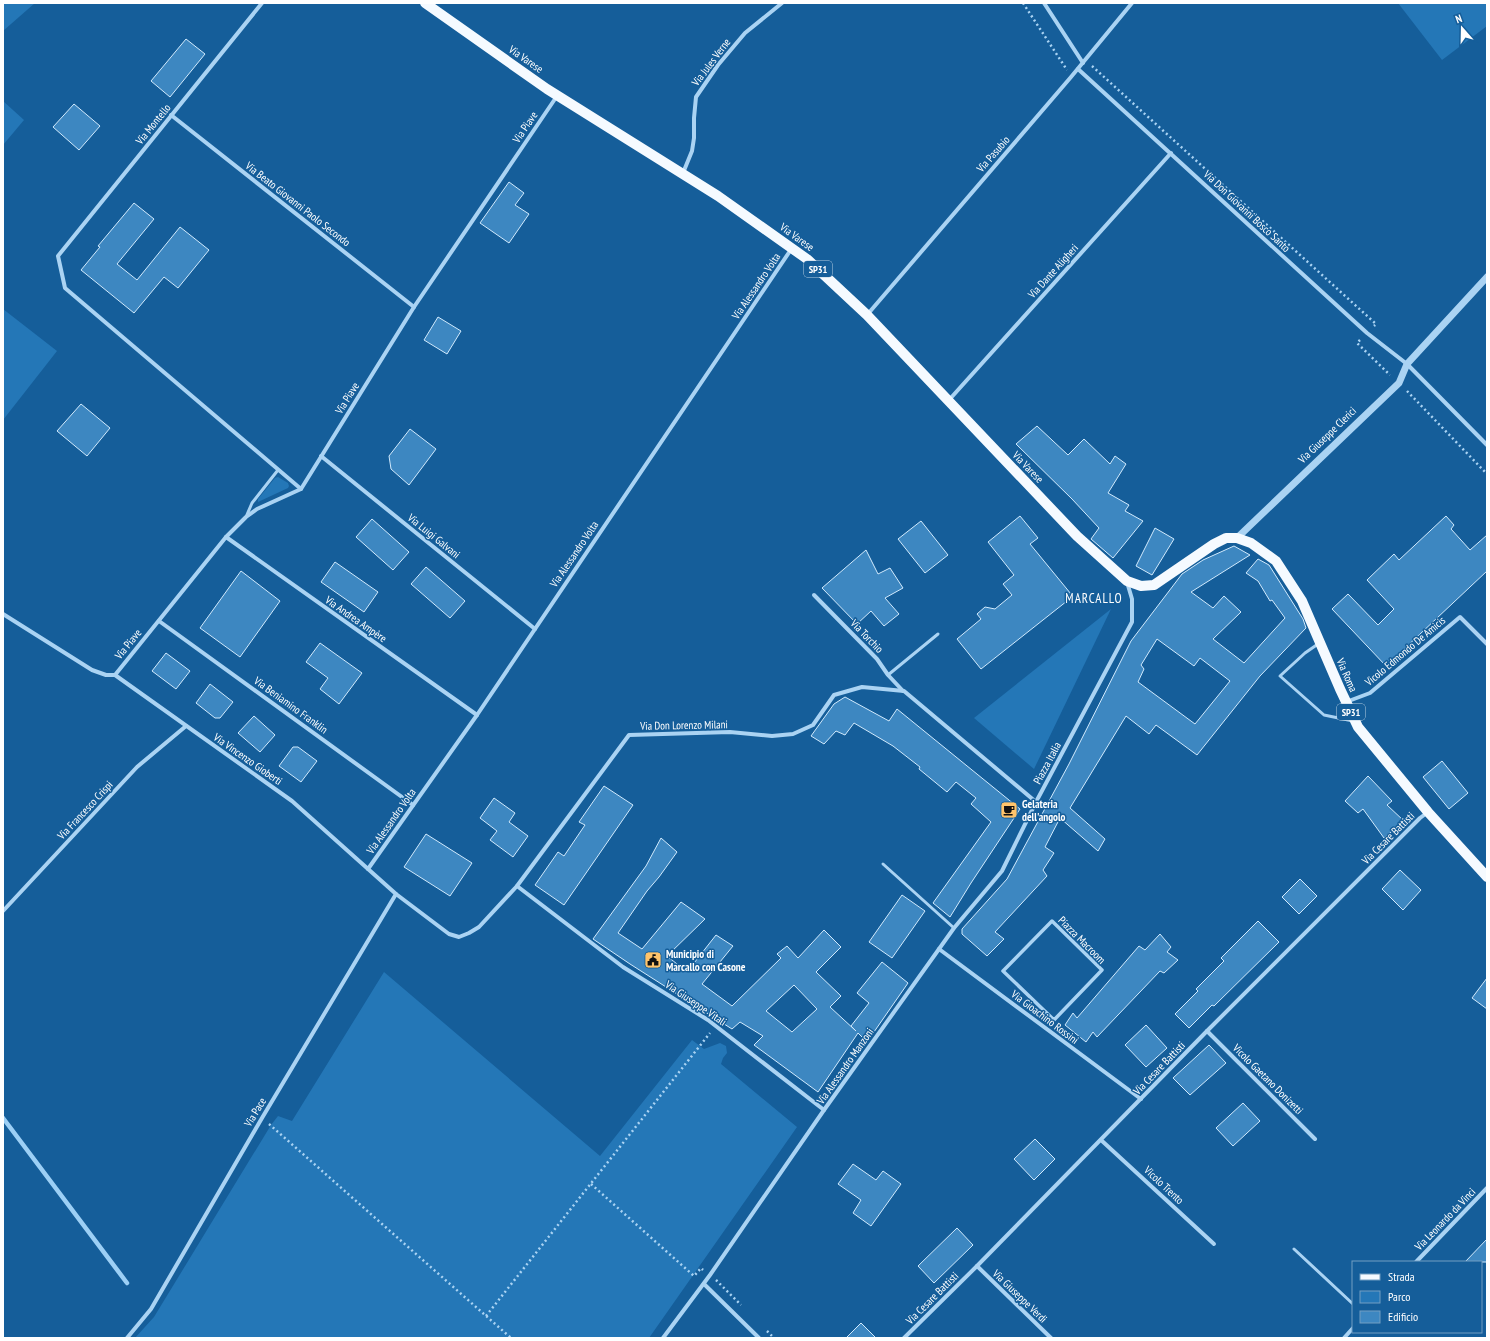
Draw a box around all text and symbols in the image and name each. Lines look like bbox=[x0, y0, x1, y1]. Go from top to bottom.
north arrow bbox=[1442, 8, 1482, 48]
text: N bbox=[1453, 11, 1464, 26]
street label: Via Jules Verne bbox=[688, 35, 734, 89]
street label: Via Varese bbox=[505, 42, 546, 76]
street label: Via Montello bbox=[132, 101, 174, 148]
street label: Via Piave bbox=[509, 108, 541, 146]
street label: Via Pasubio bbox=[973, 133, 1013, 176]
street label: Via Beato Giovanni Paolo Secondo bbox=[242, 158, 353, 249]
street label: Via Don Giovanni Bosco Santo bbox=[1200, 167, 1293, 255]
street label: Via Varese bbox=[776, 219, 817, 254]
street label: Via Dante Aligheri bbox=[1024, 241, 1081, 302]
street label: Via Alessandro Volta bbox=[728, 250, 783, 323]
road number: SP31 bbox=[804, 261, 832, 277]
street label: Via Piave bbox=[331, 379, 362, 417]
street label: Via Giuseppe Clerici bbox=[1294, 404, 1359, 467]
street label: Via Varese bbox=[1009, 447, 1047, 486]
street label: Via Luigi Galvani bbox=[404, 510, 463, 561]
street label: Via Alessandro Volta bbox=[546, 518, 601, 591]
district label: MARCALLO bbox=[1065, 590, 1123, 607]
street label: Via Andrea Ampère bbox=[322, 592, 390, 646]
street label: Vicolo Edmondo De Amicis bbox=[1361, 613, 1448, 689]
street label: Via Torchio bbox=[847, 616, 887, 656]
street label: Via Piave bbox=[111, 626, 145, 663]
street label: Via Roma bbox=[1333, 655, 1361, 694]
street label: Via Beniamino Franklin bbox=[251, 673, 331, 737]
road number: SP31 bbox=[1337, 704, 1365, 720]
street label: Via Don Lorenzo Milani bbox=[639, 717, 728, 733]
street label: Via Vincenzo Gioberti bbox=[210, 730, 285, 788]
street label: Piazza Italia bbox=[1030, 740, 1064, 786]
street label: Via Francesco Crispi bbox=[54, 778, 116, 843]
street label: Via Alessandro Volta bbox=[363, 786, 419, 857]
place label: Gelateria dell'angolo bbox=[1022, 797, 1066, 824]
cafe icon: Gelateria dell'angolo bbox=[999, 800, 1019, 820]
street label: Via Cesare Battisti bbox=[1358, 809, 1417, 868]
street label: Piazza Macroom bbox=[1055, 913, 1109, 967]
place label: Municipio di Marcallo con Casone bbox=[666, 947, 746, 974]
public building icon: Municipio di Marcallo con Casone bbox=[643, 950, 663, 970]
street label: Via Giuseppe Vitali bbox=[662, 977, 729, 1029]
street label: Via Gioachino Rossini bbox=[1008, 986, 1082, 1047]
street label: Via Alessandro Manzoni bbox=[813, 1025, 876, 1108]
street label: Via Cesare Battisti bbox=[1129, 1038, 1188, 1098]
street label: Vicolo Gaetano Donizetti bbox=[1229, 1040, 1306, 1117]
street label: Via Pace bbox=[240, 1094, 269, 1130]
street label: Vicolo Trento bbox=[1140, 1162, 1187, 1207]
street label: Via Leonardo da Vinci bbox=[1411, 1185, 1478, 1254]
legend bbox=[1352, 1261, 1482, 1333]
street label: Via Giuseppe Verdi bbox=[989, 1266, 1050, 1326]
street label: Via Cesare Battisti bbox=[902, 1269, 961, 1328]
text: Strada bbox=[1388, 1269, 1415, 1284]
text: Parco bbox=[1388, 1289, 1410, 1304]
text: Edificio bbox=[1388, 1309, 1418, 1324]

